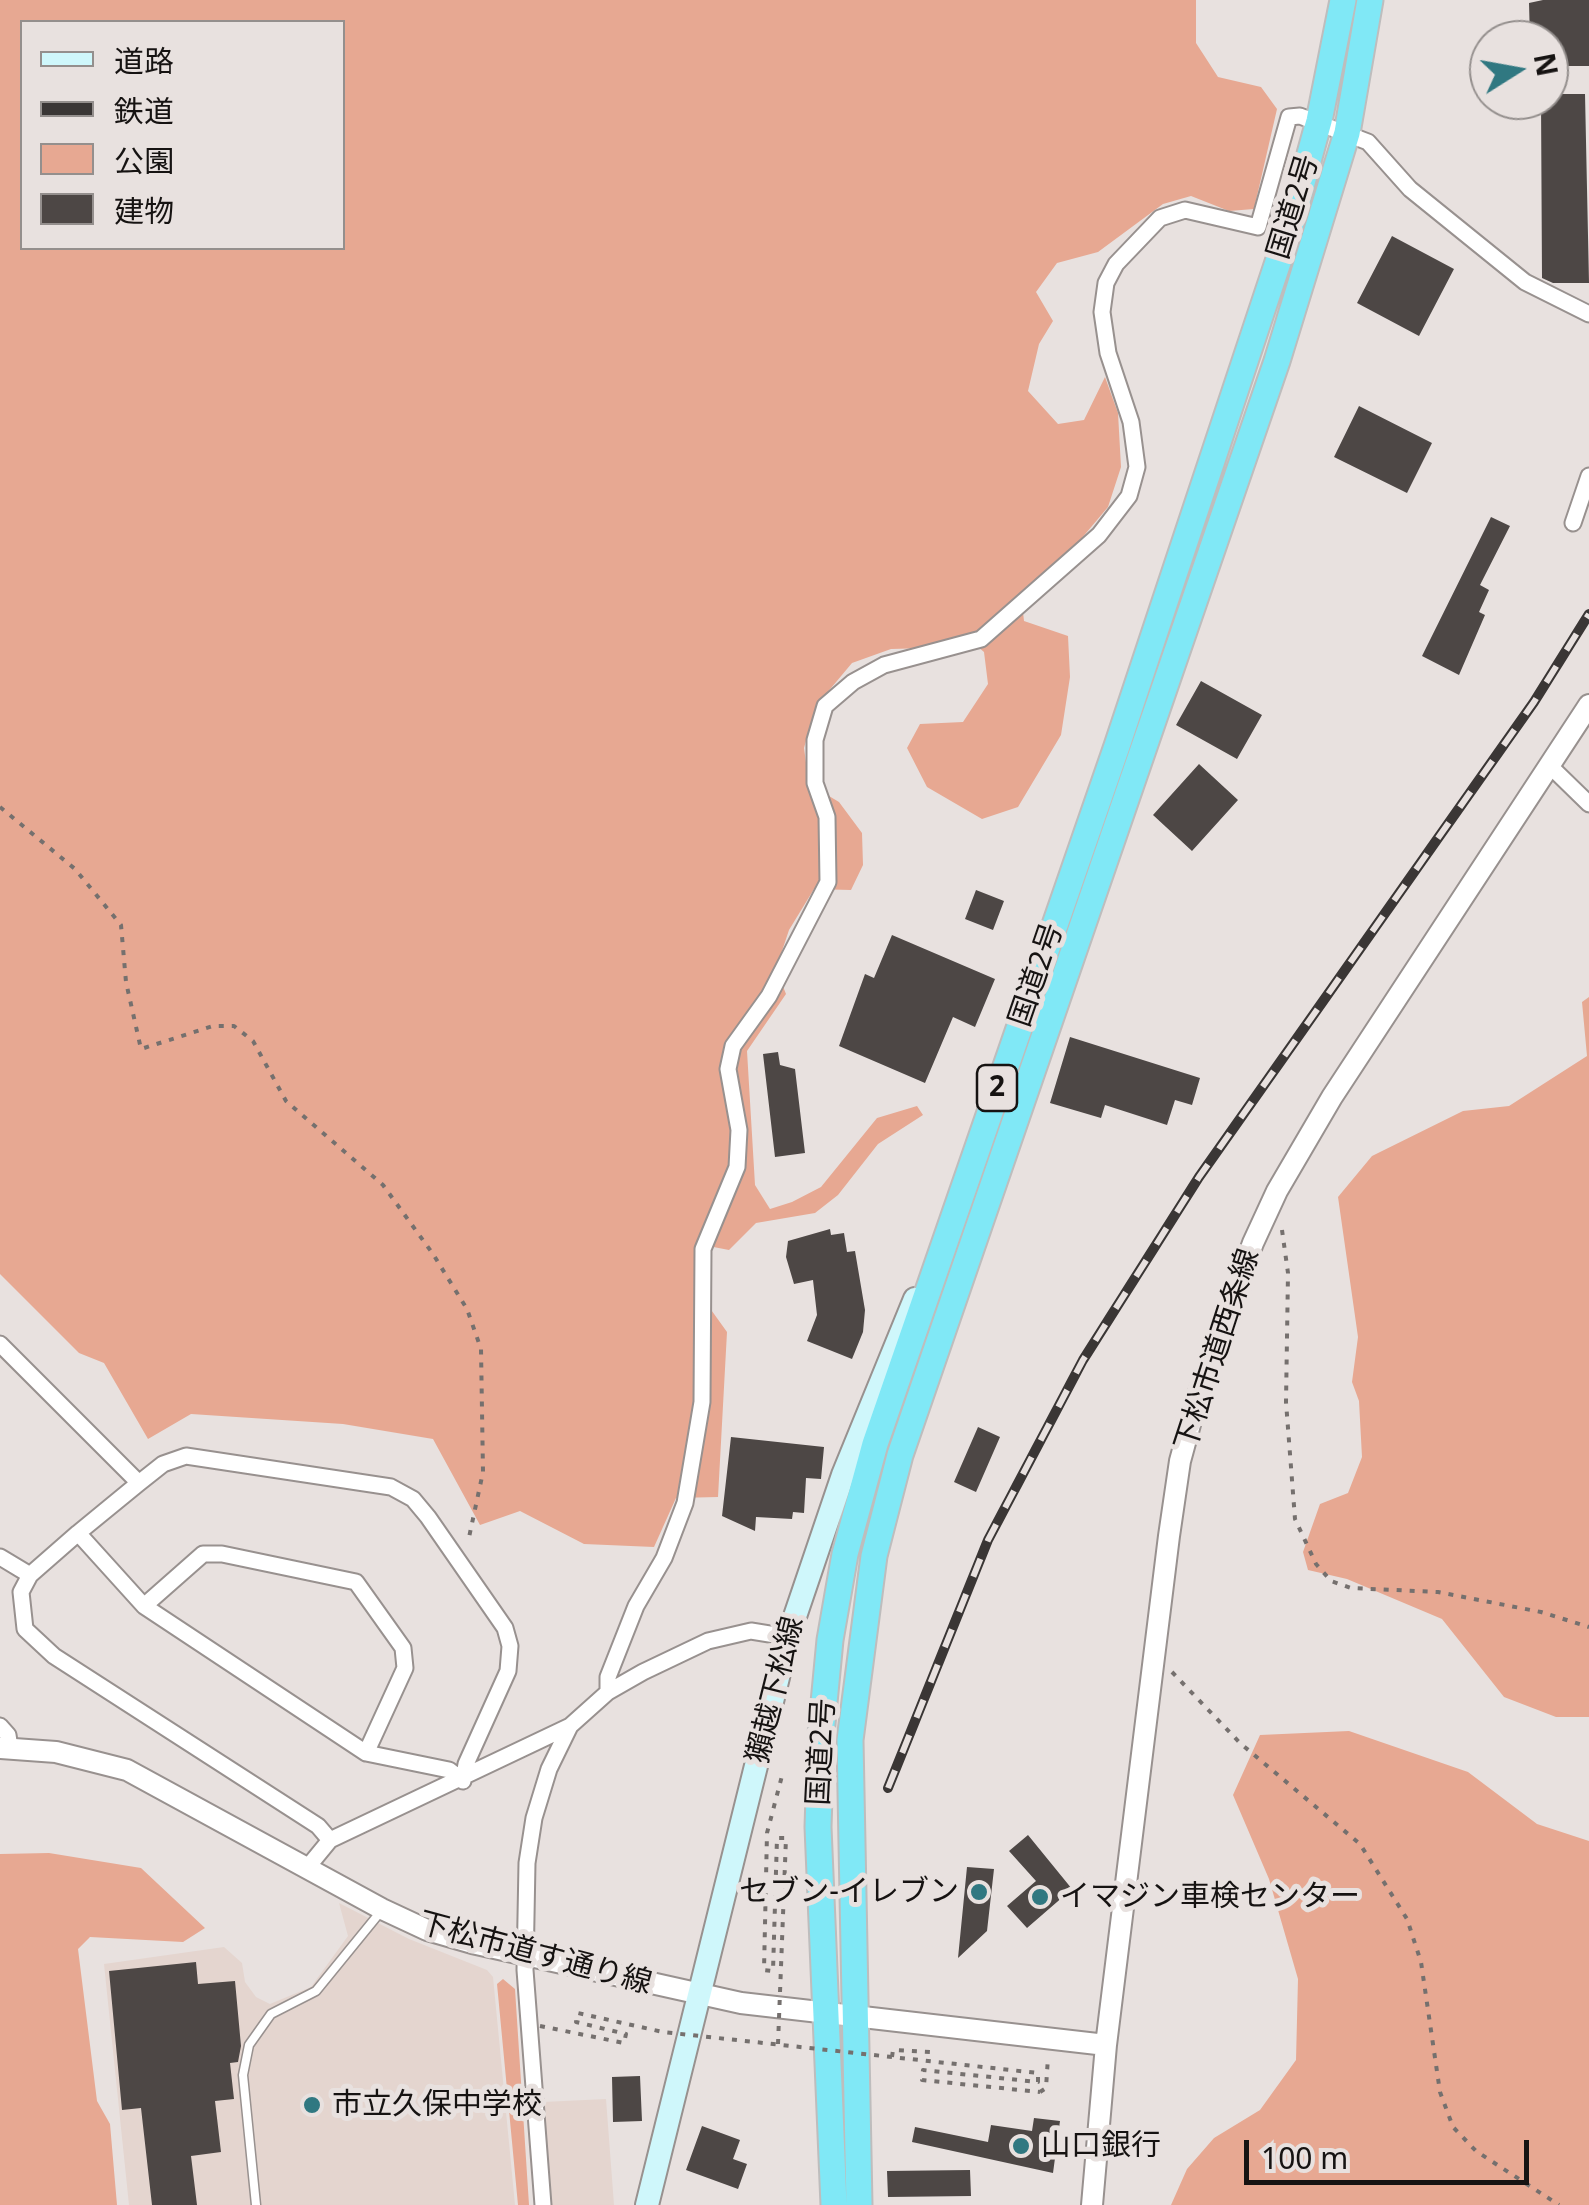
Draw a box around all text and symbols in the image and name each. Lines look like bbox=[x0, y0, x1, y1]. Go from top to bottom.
legend bbox=[20, 20, 345, 250]
north arrow bbox=[1469, 20, 1569, 120]
text: 道路 bbox=[114, 40, 174, 81]
text: N bbox=[1526, 50, 1567, 79]
text: 鉄道 bbox=[114, 90, 174, 131]
text: 公園 bbox=[114, 140, 174, 181]
street label: 国道2号 bbox=[1261, 150, 1327, 264]
text: 建物 bbox=[114, 190, 174, 231]
street label: 国道2号 bbox=[1003, 918, 1071, 1032]
road number: 2 bbox=[977, 1065, 1017, 1111]
street label: 下松市道西条線 bbox=[1168, 1245, 1268, 1455]
street label: 獺越下松線 bbox=[740, 1613, 812, 1767]
street label: 国道2号 bbox=[801, 1698, 843, 1806]
place label: セブン-イレブン bbox=[739, 1874, 959, 1910]
place label: イマジン車検センター bbox=[1060, 1879, 1360, 1915]
marker: セブン-イレブン bbox=[968, 1881, 990, 1903]
marker: イマジン車検センター bbox=[1029, 1886, 1051, 1908]
street label: 下松市道す通り線 bbox=[414, 1906, 656, 2002]
place label: 市立久保中学校 bbox=[332, 2087, 542, 2123]
marker: 市立久保中学校 bbox=[301, 2094, 323, 2116]
scale bar bbox=[1249, 2120, 1534, 2182]
place label: 山口銀行 bbox=[1041, 2128, 1161, 2164]
marker: 山口銀行 bbox=[1010, 2135, 1032, 2157]
text: 100 m bbox=[1261, 2137, 1348, 2178]

